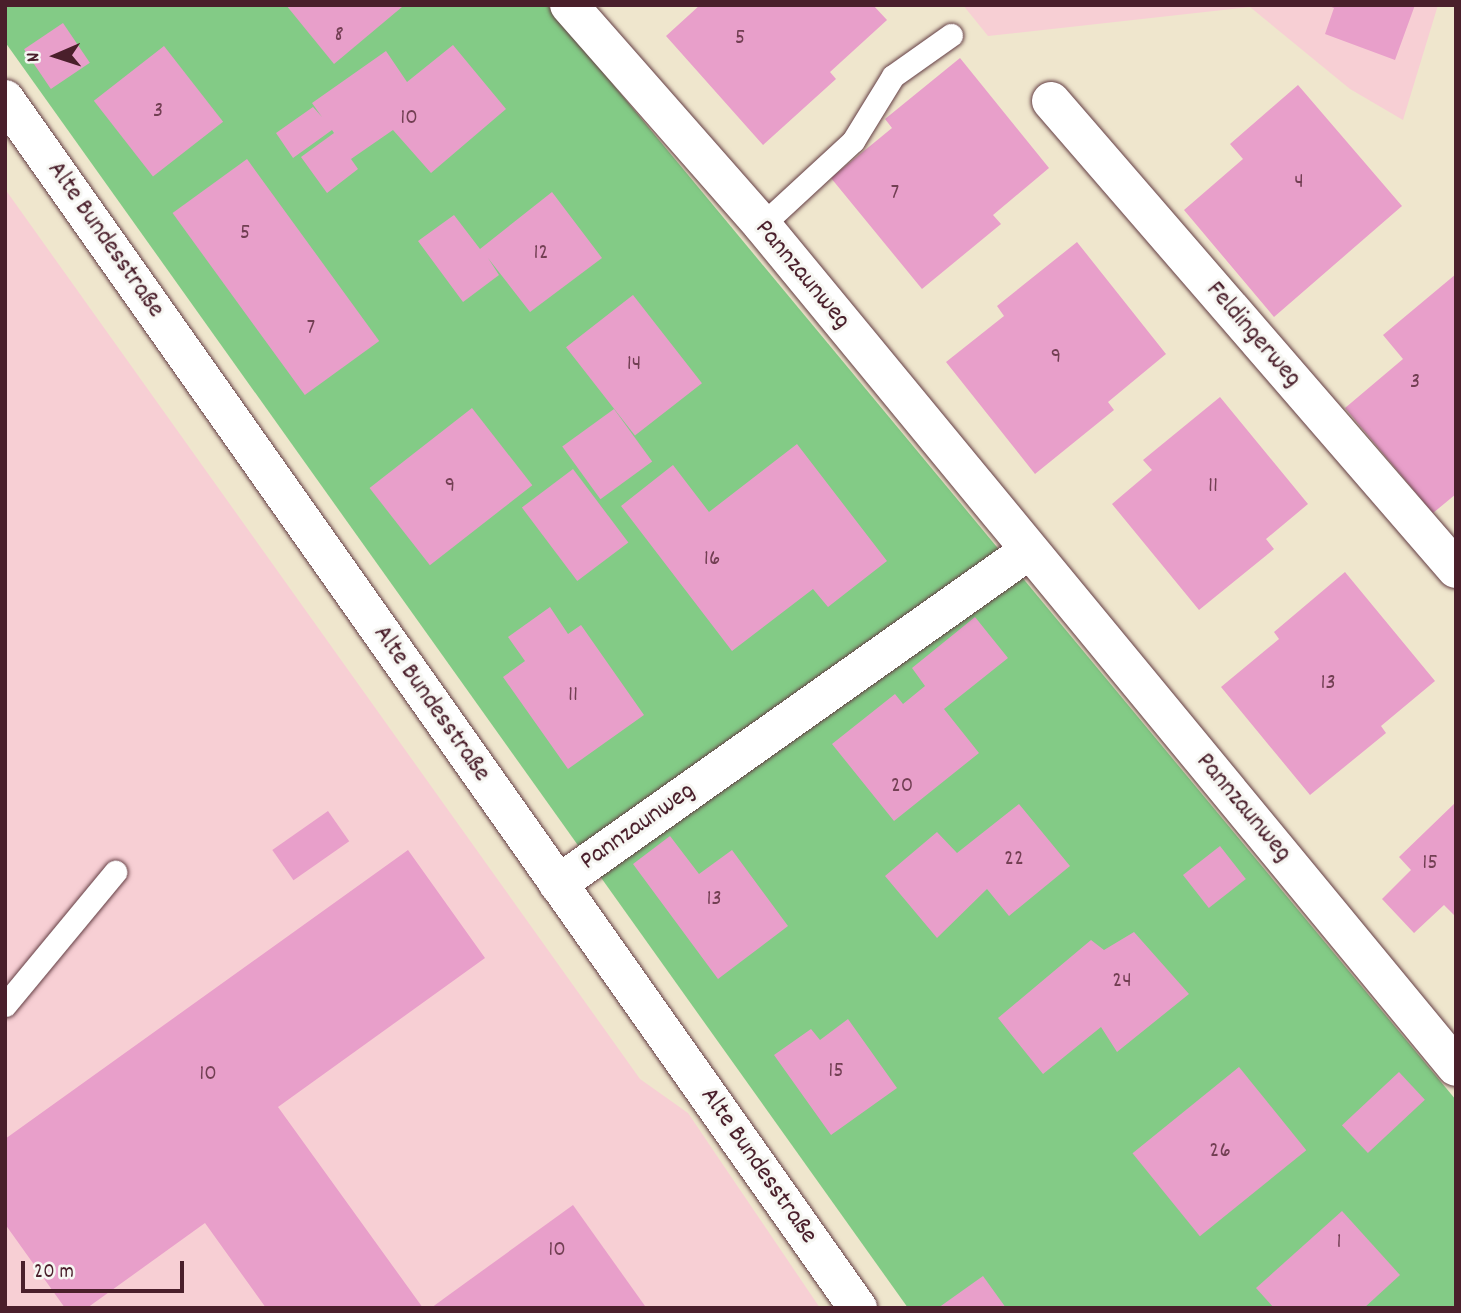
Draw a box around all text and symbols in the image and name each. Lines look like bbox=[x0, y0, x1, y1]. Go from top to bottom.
north arrow bbox=[21, 21, 91, 91]
house number: 8 bbox=[334, 22, 344, 50]
house number: 5 bbox=[735, 25, 745, 53]
text: N bbox=[21, 52, 48, 63]
house number: 3 bbox=[153, 98, 163, 126]
house number: 10 bbox=[400, 105, 418, 133]
street label: Alte Bundesstraße bbox=[40, 156, 170, 324]
house number: 4 bbox=[1294, 169, 1304, 197]
house number: 7 bbox=[891, 180, 899, 208]
street label: Pannzaunweg bbox=[747, 214, 857, 336]
house number: 5 bbox=[240, 220, 250, 248]
house number: 12 bbox=[533, 240, 549, 268]
street label: Feldingerweg bbox=[1199, 276, 1307, 394]
house number: 7 bbox=[307, 315, 315, 343]
house number: 9 bbox=[1051, 344, 1061, 372]
house number: 14 bbox=[627, 351, 641, 379]
house number: 3 bbox=[1410, 369, 1420, 397]
house number: 9 bbox=[445, 473, 455, 501]
house number: 11 bbox=[1208, 473, 1218, 501]
house number: 16 bbox=[704, 546, 720, 574]
street label: Alte Bundesstraße bbox=[366, 620, 496, 788]
house number: 13 bbox=[1320, 670, 1336, 698]
house number: 11 bbox=[568, 682, 578, 710]
street label: Pannzaunweg bbox=[1188, 747, 1298, 869]
house number: 20 bbox=[891, 773, 913, 801]
street label: Pannzaunweg bbox=[575, 776, 701, 878]
house number: 22 bbox=[1004, 846, 1024, 874]
house number: 15 bbox=[1422, 850, 1438, 878]
house number: 13 bbox=[706, 886, 722, 914]
house number: 24 bbox=[1112, 968, 1132, 996]
house number: 15 bbox=[828, 1058, 844, 1086]
house number: 10 bbox=[199, 1061, 217, 1089]
street label: Alte Bundesstraße bbox=[693, 1082, 823, 1250]
house number: 26 bbox=[1209, 1138, 1231, 1166]
house number: 1 bbox=[1336, 1229, 1342, 1257]
house number: 10 bbox=[548, 1237, 566, 1265]
scale bar bbox=[24, 1246, 187, 1290]
text: 20 m bbox=[34, 1258, 74, 1288]

